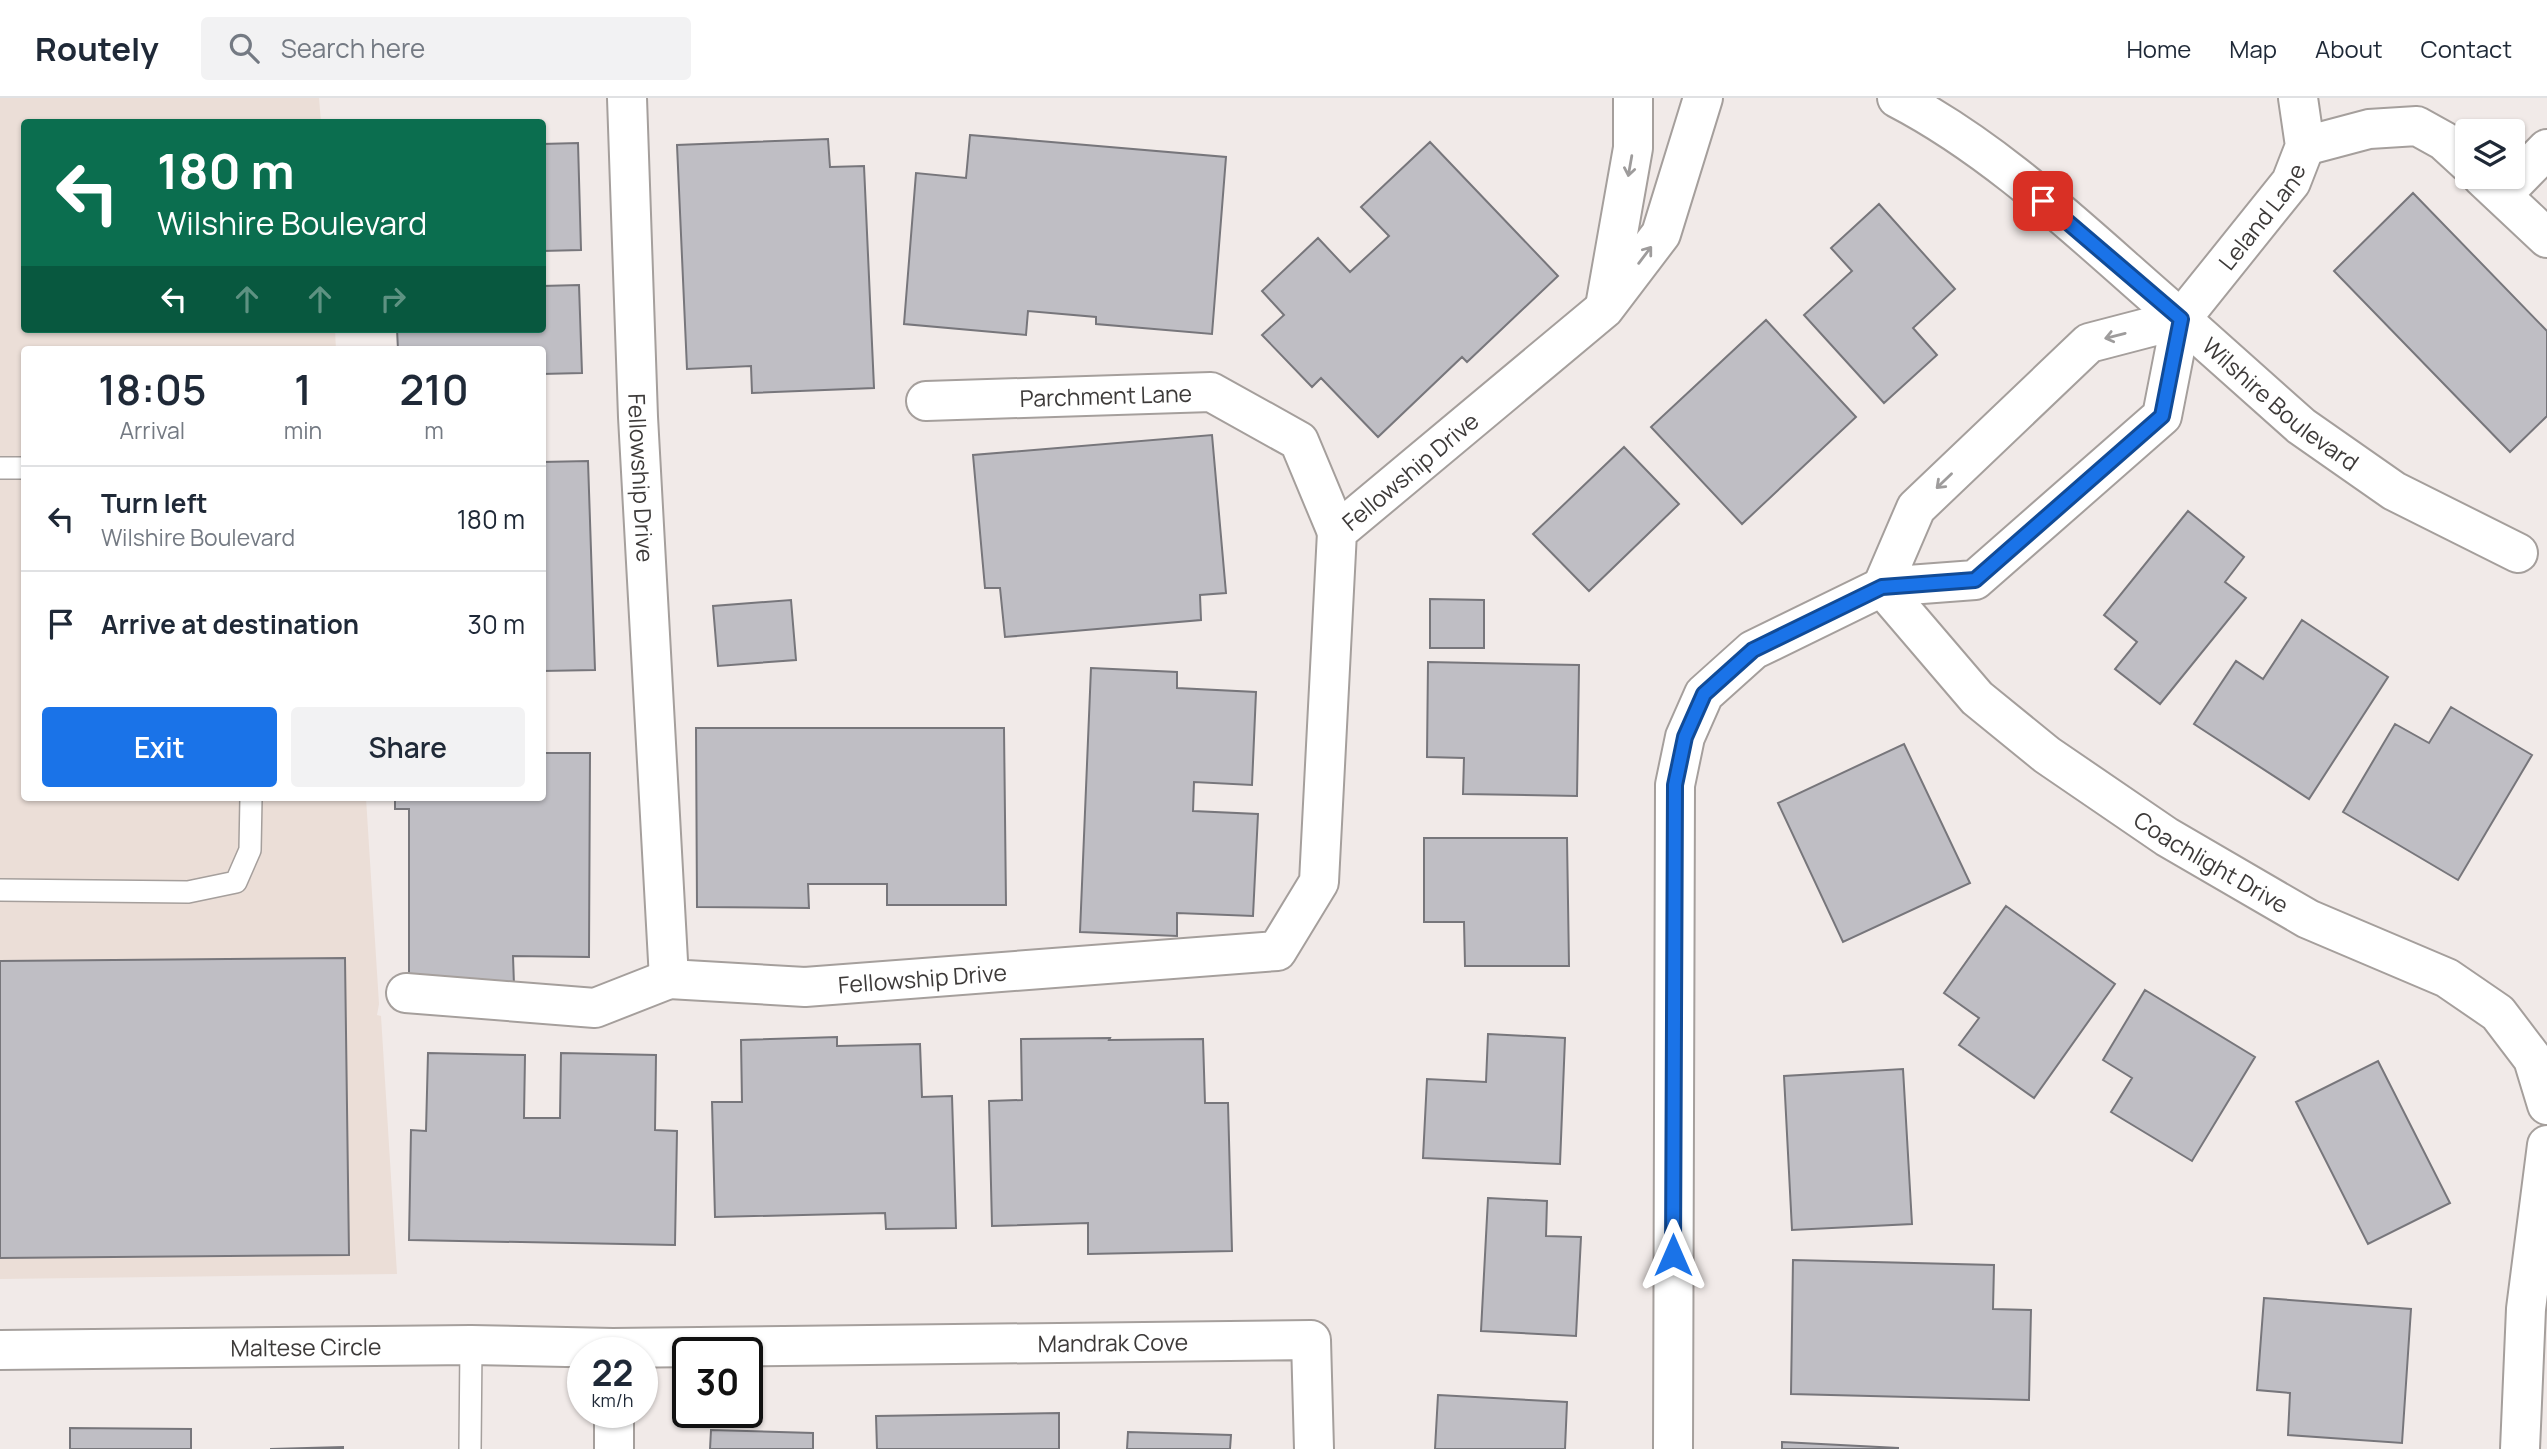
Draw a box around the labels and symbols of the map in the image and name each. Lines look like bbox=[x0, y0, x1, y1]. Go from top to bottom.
one-way arrow bbox=[1623, 154, 1636, 177]
street label: Leland Lane bbox=[2211, 159, 2313, 276]
pin bbox=[2013, 171, 2073, 231]
one-way arrow bbox=[1638, 246, 1653, 265]
one-way arrow bbox=[2104, 330, 2127, 343]
street label: Wilshire Boulevard bbox=[2196, 330, 2365, 478]
street label: Parchment Lane bbox=[1019, 377, 1192, 414]
street label: Fellowship Drive bbox=[621, 393, 662, 563]
street label: Fellowship Drive bbox=[1335, 405, 1485, 537]
one-way arrow bbox=[1935, 473, 1953, 489]
street label: Coachlight Drive bbox=[2128, 803, 2295, 920]
street label: Fellowship Drive bbox=[837, 956, 1008, 1000]
position arrow bbox=[1636, 1218, 1710, 1292]
street label: Mandrak Cove bbox=[1038, 1325, 1188, 1359]
street label: Maltese Circle bbox=[230, 1330, 382, 1364]
speed limit sign: 30 bbox=[672, 1337, 763, 1428]

